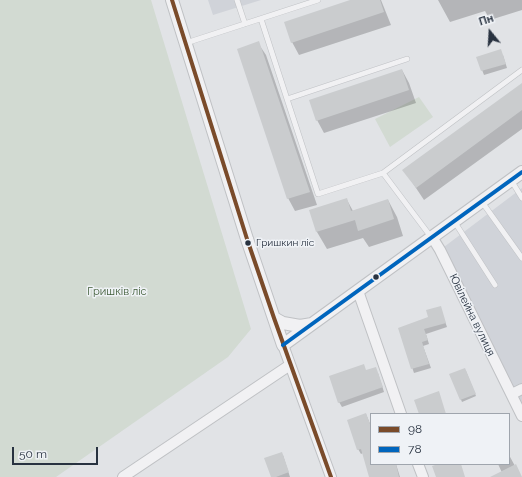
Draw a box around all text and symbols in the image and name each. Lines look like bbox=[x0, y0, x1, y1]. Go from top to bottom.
north arrow bbox=[470, 12, 510, 52]
text: Пн bbox=[477, 12, 495, 29]
place label: Гришкин ліс bbox=[256, 237, 314, 249]
marker: Гришкин ліс bbox=[243, 238, 253, 248]
unlabelled marker bbox=[371, 272, 381, 282]
street label: Ювілейна вулиця bbox=[446, 272, 498, 358]
park label: Гришків ліс bbox=[87, 285, 147, 299]
legend bbox=[370, 413, 510, 465]
text: 98 bbox=[408, 422, 422, 436]
scale bar bbox=[14, 439, 100, 465]
text: 78 bbox=[408, 442, 422, 456]
text: 50 m bbox=[19, 447, 47, 461]

